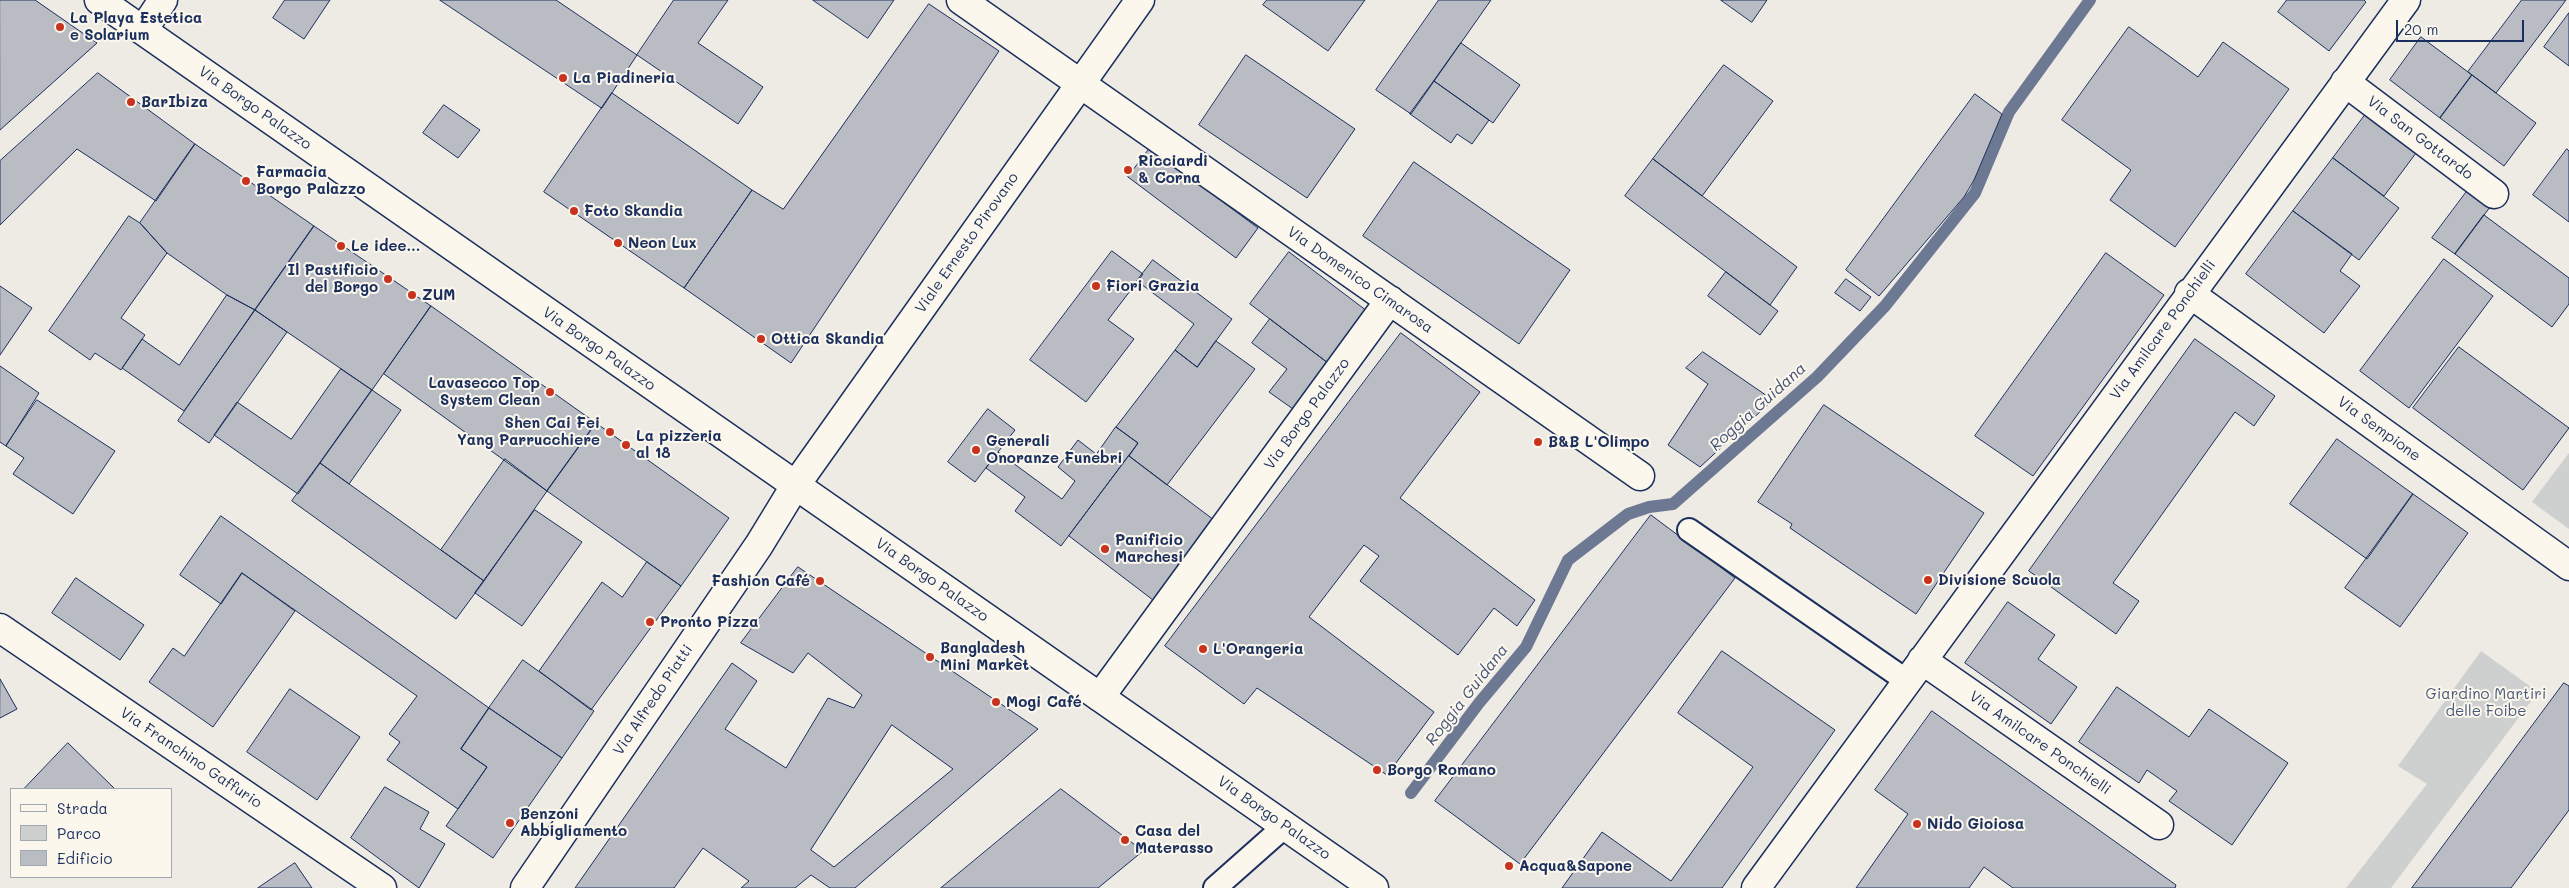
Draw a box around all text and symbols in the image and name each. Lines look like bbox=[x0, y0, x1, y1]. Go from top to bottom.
place label: La Playa Estetica e Solarium bbox=[70, 9, 202, 44]
scale bar bbox=[2399, 10, 2526, 42]
text: 20 m bbox=[2404, 19, 2438, 39]
marker: La Playa Estetica e Solarium bbox=[54, 21, 66, 33]
street label: Via Borgo Palazzo bbox=[195, 62, 315, 154]
place label: La Piadineria bbox=[573, 69, 675, 87]
marker: La Piadineria bbox=[557, 72, 569, 84]
street label: Via San Gottardo bbox=[2364, 92, 2476, 184]
place label: BarIbiza bbox=[141, 93, 208, 111]
marker: BarIbiza bbox=[125, 96, 137, 108]
place label: Ricciardi & Corna bbox=[1138, 152, 1208, 187]
place label: Farmacia Borgo Palazzo bbox=[256, 163, 365, 198]
marker: Ricciardi & Corna bbox=[1122, 164, 1134, 176]
street label: Viale Ernesto Pirovano bbox=[912, 169, 1022, 317]
marker: Farmacia Borgo Palazzo bbox=[240, 175, 252, 187]
place label: Foto Skandia bbox=[584, 202, 683, 220]
marker: Foto Skandia bbox=[568, 205, 580, 217]
street label: Via Domenico Cimarosa bbox=[1284, 223, 1436, 337]
place label: Neon Lux bbox=[628, 234, 697, 252]
place label: Le idee… bbox=[351, 237, 420, 255]
marker: Neon Lux bbox=[612, 237, 624, 249]
marker: Le idee… bbox=[335, 240, 347, 252]
street label: Via Amilcare Ponchielli bbox=[2106, 257, 2220, 403]
place label: Il Pastificio del Borgo bbox=[288, 261, 378, 296]
marker: Il Pastificio del Borgo bbox=[382, 273, 394, 285]
place label: Fiori Grazia bbox=[1106, 277, 1199, 295]
marker: Fiori Grazia bbox=[1090, 280, 1102, 292]
place label: ZUM bbox=[422, 286, 455, 304]
marker: ZUM bbox=[406, 289, 418, 301]
street label: Via Borgo Palazzo bbox=[539, 303, 659, 395]
place label: Ottica Skandia bbox=[771, 330, 884, 348]
marker: Ottica Skandia bbox=[755, 333, 767, 345]
street label: Via Borgo Palazzo bbox=[1260, 355, 1354, 473]
water label: Roggia Guidana bbox=[1706, 359, 1810, 455]
place label: Lavasecco Top System Clean bbox=[428, 374, 540, 409]
marker: Lavasecco Top System Clean bbox=[544, 386, 556, 398]
street label: Via Sempione bbox=[2334, 393, 2424, 465]
place label: Shen Cai Fei Yang Parrucchiere bbox=[457, 414, 600, 449]
marker: Shen Cai Fei Yang Parrucchiere bbox=[604, 426, 616, 438]
place label: La pizzeria al 18 bbox=[636, 427, 722, 462]
place label: Generali Onoranze Funebri bbox=[986, 432, 1123, 467]
place label: B&B L'Olimpo bbox=[1548, 433, 1649, 451]
marker: B&B L'Olimpo bbox=[1532, 436, 1544, 448]
marker: La pizzeria al 18 bbox=[620, 439, 632, 451]
marker: Generali Onoranze Funebri bbox=[970, 444, 982, 456]
place label: Panificio Marchesi bbox=[1115, 531, 1183, 566]
street label: Via Borgo Palazzo bbox=[872, 534, 992, 626]
marker: Panificio Marchesi bbox=[1099, 543, 1111, 555]
place label: Divisione Scuola bbox=[1938, 571, 2061, 589]
place label: Fashion Café bbox=[712, 572, 810, 590]
marker: Divisione Scuola bbox=[1922, 574, 1934, 586]
marker: Fashion Café bbox=[814, 575, 826, 587]
place label: Pronto Pizza bbox=[660, 613, 758, 631]
marker: Pronto Pizza bbox=[644, 616, 656, 628]
place label: Bangladesh Mini Market bbox=[940, 639, 1029, 674]
place label: L'Orangeria bbox=[1213, 640, 1303, 658]
street label: Via Alfredo Piatti bbox=[609, 641, 697, 759]
water label: Roggia Guidana bbox=[1422, 641, 1512, 749]
marker: L'Orangeria bbox=[1197, 643, 1209, 655]
marker: Bangladesh Mini Market bbox=[924, 651, 936, 663]
park label: Giardino Martiri delle Foibe bbox=[2426, 685, 2546, 720]
street label: Via Amilcare Ponchielli bbox=[1966, 687, 2114, 799]
place label: Mogi Café bbox=[1006, 693, 1082, 711]
marker: Mogi Café bbox=[990, 696, 1002, 708]
street label: Via Franchino Gaffurio bbox=[117, 704, 265, 812]
place label: Borgo Romano bbox=[1387, 761, 1496, 779]
marker: Borgo Romano bbox=[1371, 764, 1383, 776]
street label: Via Borgo Palazzo bbox=[1214, 772, 1334, 864]
legend bbox=[10, 788, 172, 878]
text: Strada bbox=[57, 798, 108, 818]
place label: Benzoni Abbigliamento bbox=[520, 805, 627, 840]
place label: Nido Gioiosa bbox=[1927, 815, 2024, 833]
marker: Benzoni Abbigliamento bbox=[504, 817, 516, 829]
marker: Nido Gioiosa bbox=[1911, 818, 1923, 830]
place label: Casa del Materasso bbox=[1135, 822, 1213, 857]
text: Parco bbox=[57, 823, 101, 843]
marker: Casa del Materasso bbox=[1119, 834, 1131, 846]
text: Edificio bbox=[57, 848, 112, 868]
place label: Acqua&Sapone bbox=[1519, 857, 1632, 875]
marker: Acqua&Sapone bbox=[1503, 860, 1515, 872]

